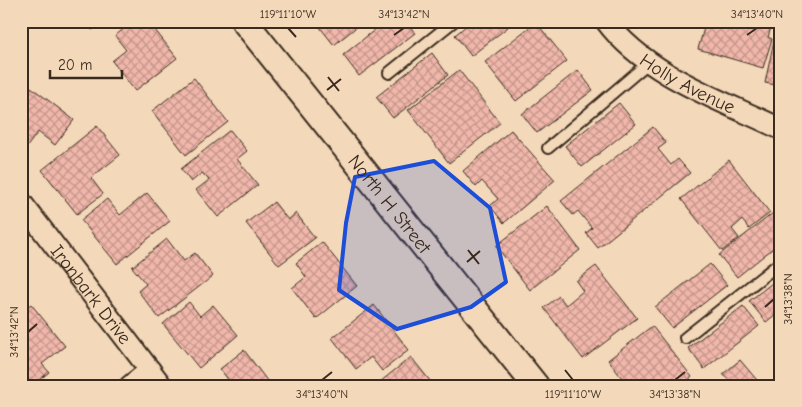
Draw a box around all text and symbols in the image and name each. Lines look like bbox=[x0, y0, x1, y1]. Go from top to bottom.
text: 119°11'10"W bbox=[260, 7, 317, 21]
text: 34°13'42"N bbox=[378, 7, 430, 21]
text: 34°13'40"N bbox=[731, 7, 783, 21]
scale bar bbox=[50, 48, 122, 80]
street label: Holly Avenue bbox=[635, 49, 738, 119]
text: 20 m bbox=[58, 56, 92, 74]
street label: North H Street bbox=[343, 151, 436, 258]
street label: Ironbark Drive bbox=[46, 241, 136, 349]
text: 34°13'38"N bbox=[781, 273, 795, 325]
text: 34°13'42"N bbox=[7, 306, 21, 358]
text: 34°13'40"N bbox=[296, 387, 348, 401]
text: 119°11'10"W bbox=[545, 387, 602, 401]
text: 34°13'38"N bbox=[649, 387, 701, 401]

